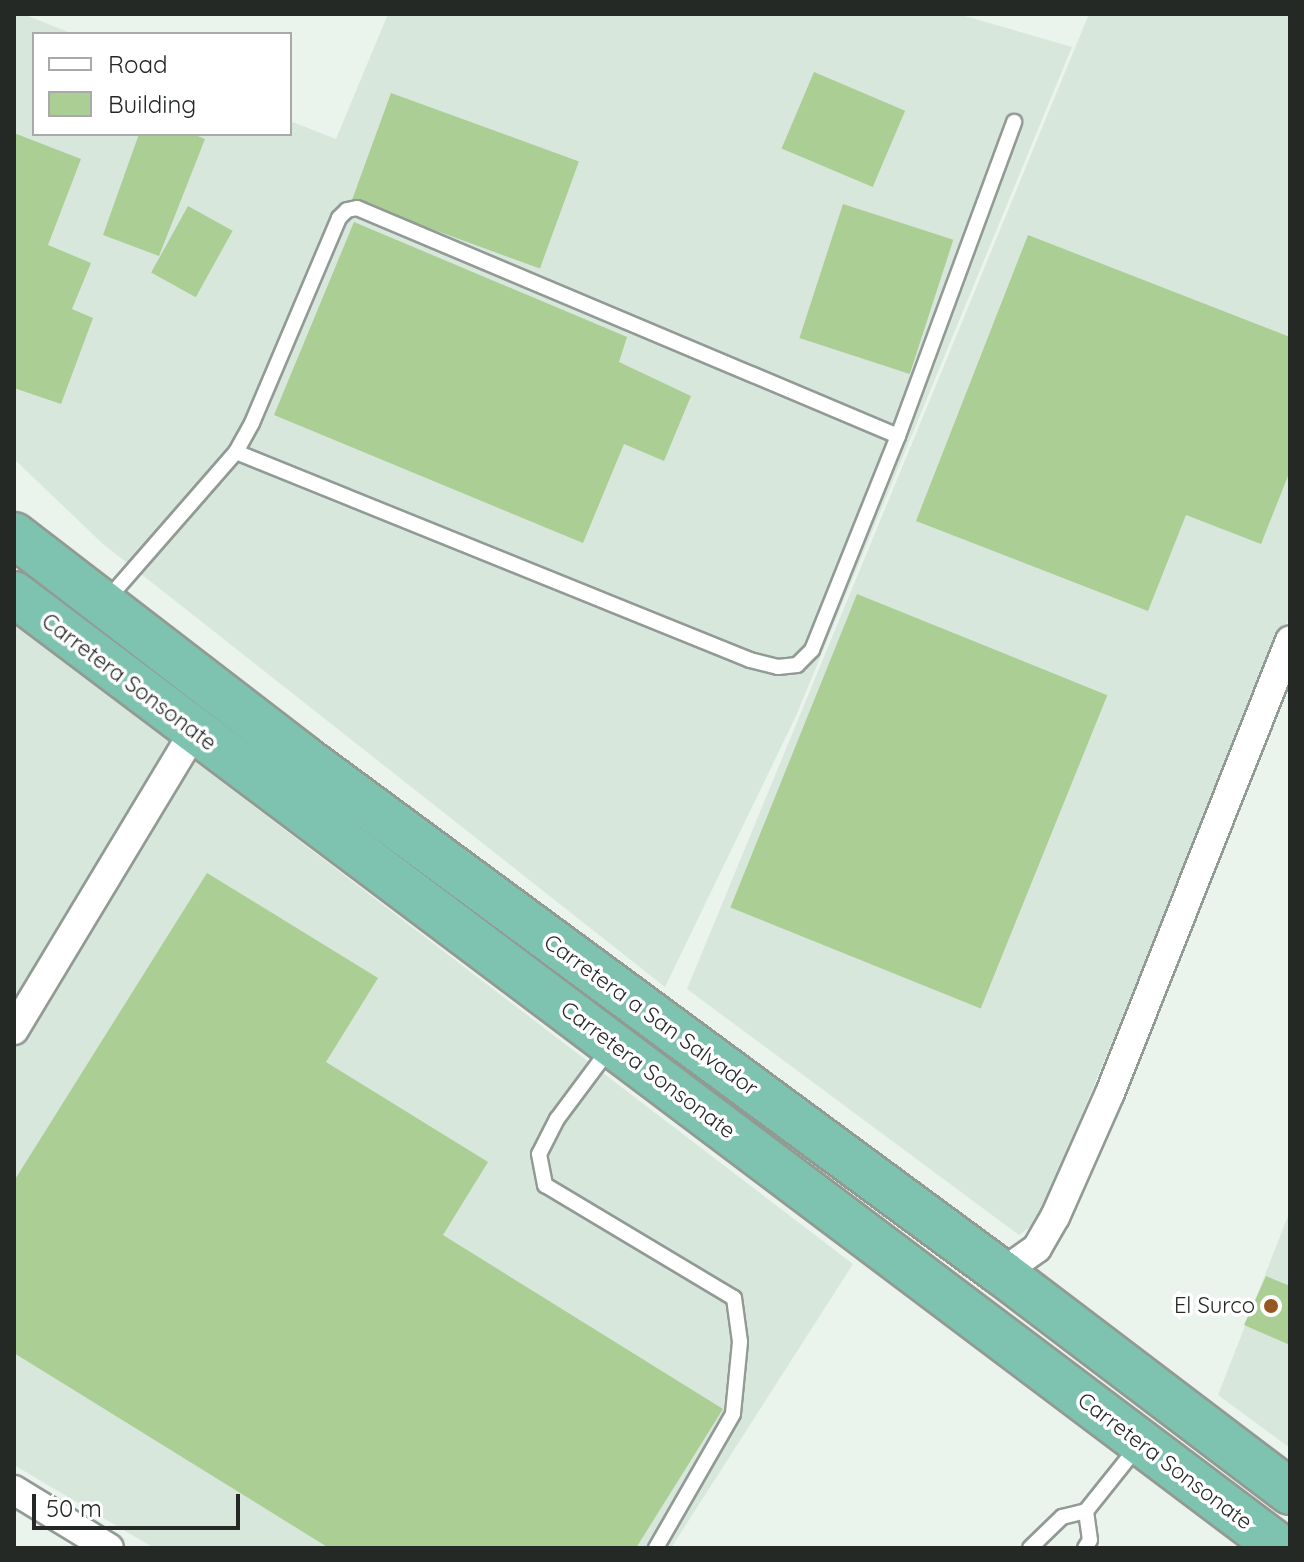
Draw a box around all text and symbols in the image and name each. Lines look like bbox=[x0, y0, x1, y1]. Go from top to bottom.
legend bbox=[32, 32, 292, 136]
text: Road bbox=[108, 49, 168, 79]
text: Building bbox=[108, 89, 196, 119]
street label: Carretera Sonsonate bbox=[37, 608, 221, 756]
street label: Carretera a San Salvador bbox=[539, 929, 763, 1101]
street label: Carretera Sonsonate bbox=[556, 996, 740, 1144]
place label: El Surco bbox=[1174, 1293, 1255, 1319]
marker: El Surco bbox=[1262, 1297, 1280, 1315]
street label: Carretera Sonsonate bbox=[1073, 1387, 1257, 1535]
scale bar bbox=[36, 1478, 244, 1528]
text: 50 m bbox=[46, 1493, 102, 1523]

